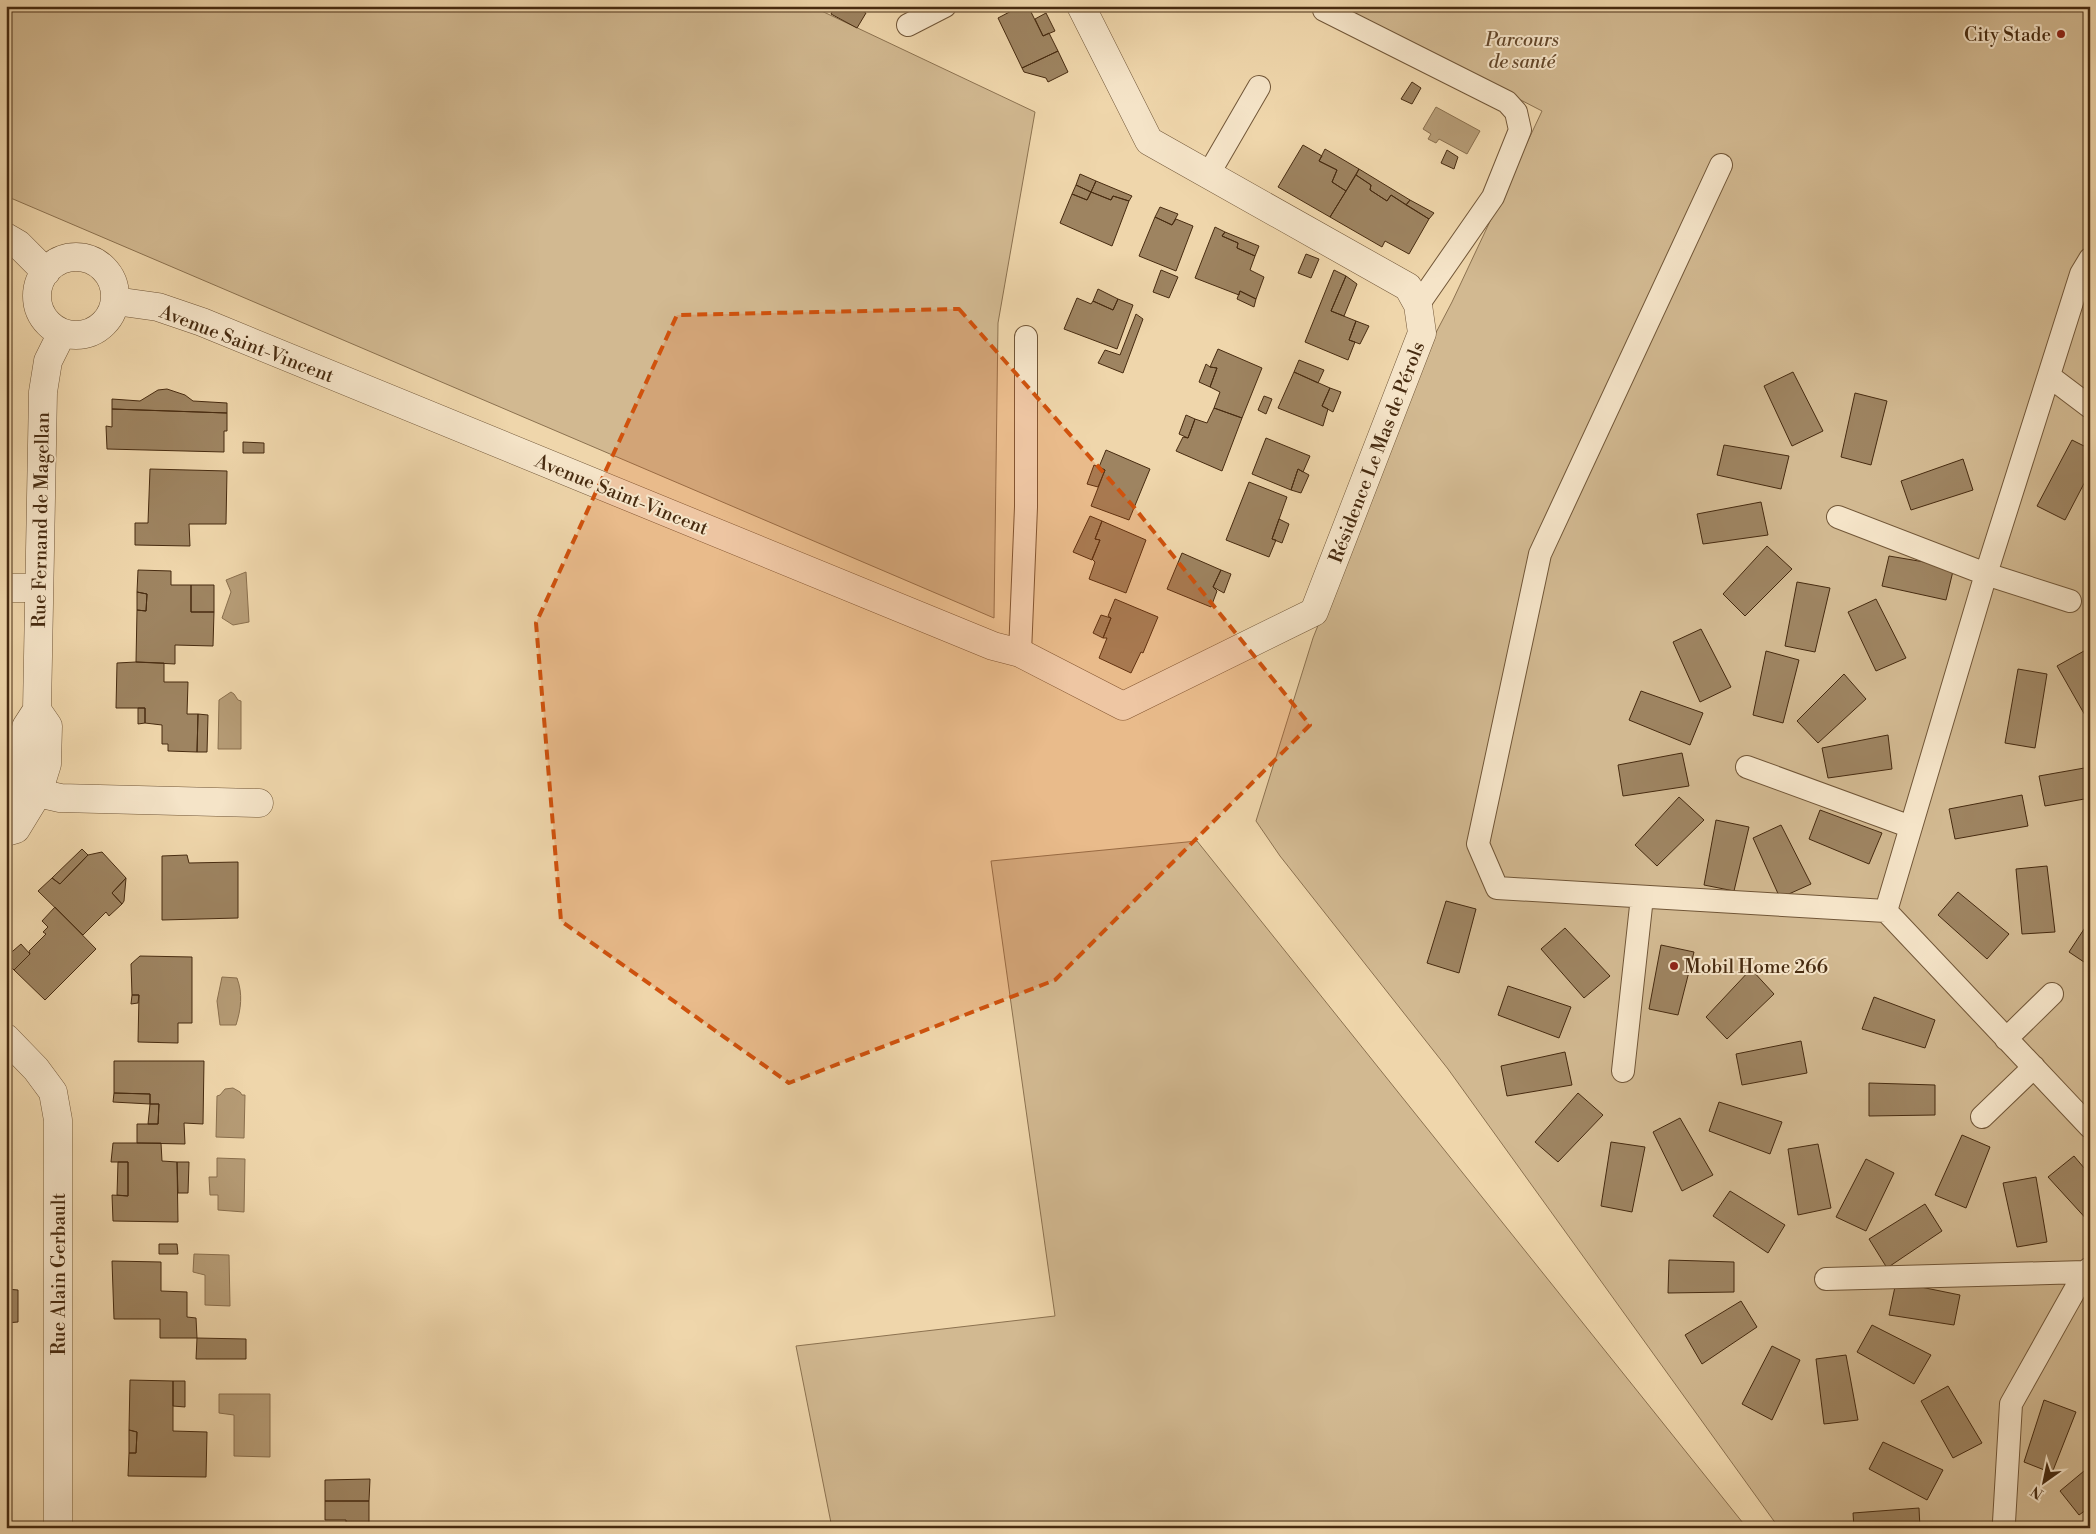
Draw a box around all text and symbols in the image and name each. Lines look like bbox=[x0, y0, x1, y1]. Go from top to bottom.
place label: City Stade bbox=[1964, 23, 2051, 47]
park label: Parcours de santé bbox=[1484, 28, 1559, 74]
marker: City Stade bbox=[2055, 28, 2067, 40]
street label: Avenue Saint-Vincent bbox=[155, 299, 337, 388]
street label: Résidence Le Mas de Pérols bbox=[1324, 338, 1430, 566]
street label: Rue Fernand de Magellan bbox=[27, 412, 55, 628]
street label: Avenue Saint-Vincent bbox=[531, 449, 712, 541]
place label: Mobil Home 266 bbox=[1684, 955, 1828, 979]
marker: Mobil Home 266 bbox=[1668, 960, 1680, 972]
street label: Rue Alain Gerbault bbox=[47, 1192, 71, 1355]
north arrow bbox=[2018, 1456, 2068, 1506]
text: N bbox=[2028, 1481, 2047, 1503]

